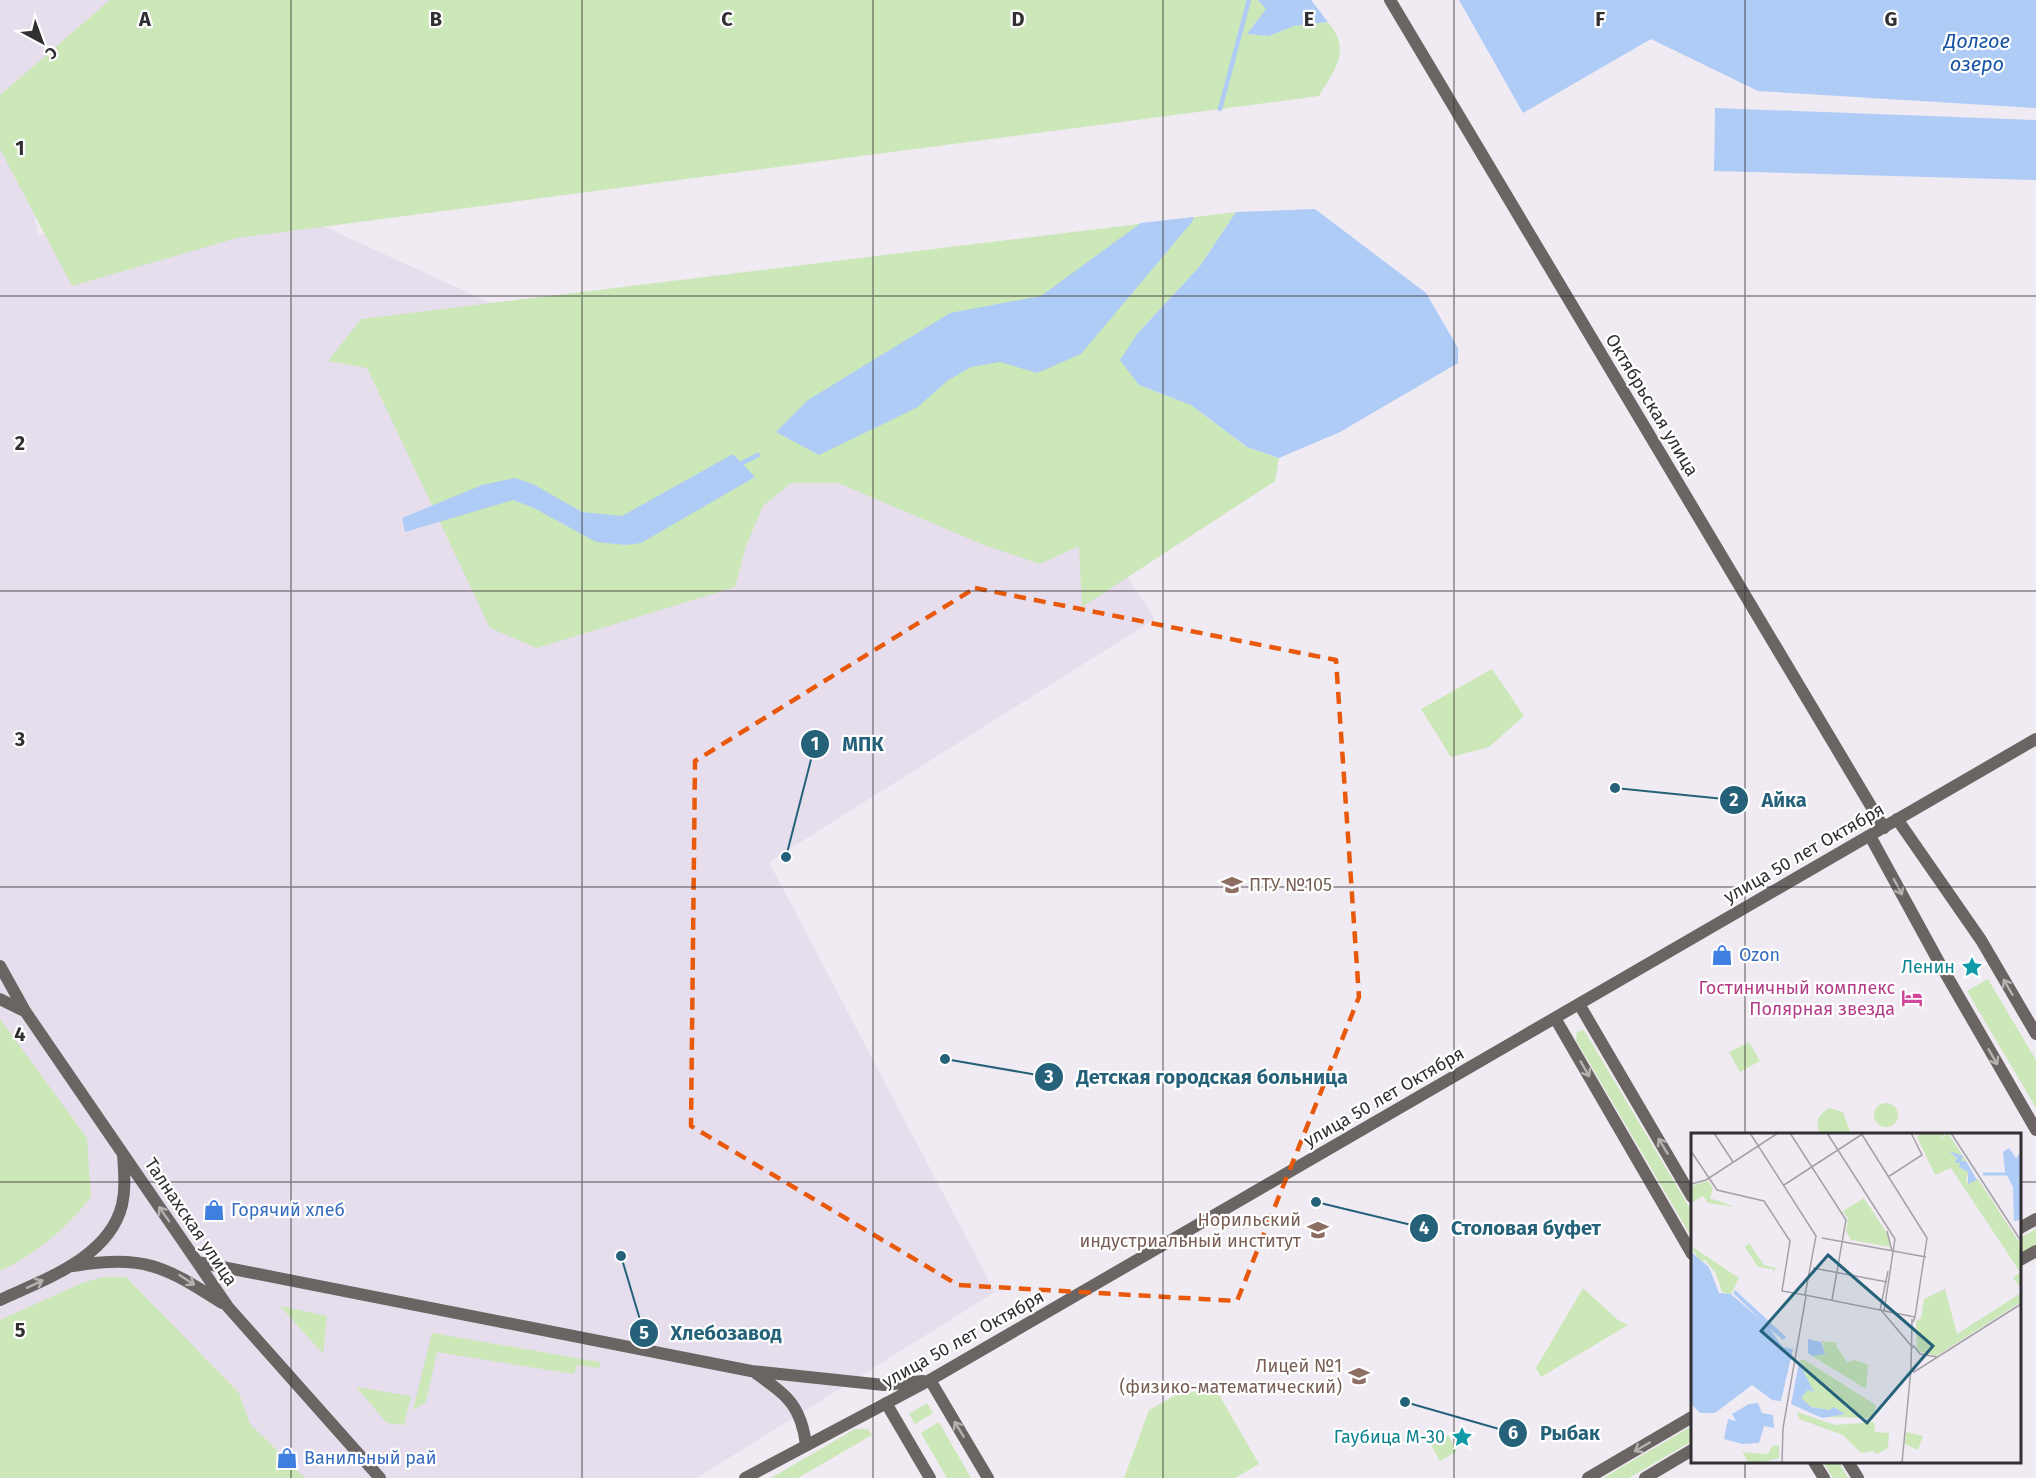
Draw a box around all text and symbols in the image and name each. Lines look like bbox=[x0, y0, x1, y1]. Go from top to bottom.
text: A bbox=[138, 7, 152, 31]
text: B bbox=[430, 7, 442, 31]
text: C bbox=[721, 7, 733, 31]
text: D bbox=[1011, 7, 1025, 31]
text: E bbox=[1304, 7, 1314, 31]
text: F bbox=[1595, 7, 1605, 31]
text: G bbox=[1885, 7, 1897, 31]
north arrow bbox=[12, 12, 72, 72]
water label: Долгое озеро bbox=[1942, 29, 2010, 76]
text: С bbox=[41, 43, 61, 64]
text: 1 bbox=[15, 136, 25, 160]
street label: Октябрьская улица bbox=[1601, 330, 1703, 480]
text: 2 bbox=[15, 431, 25, 455]
callout: МПК bbox=[800, 725, 896, 763]
text: 3 bbox=[14, 727, 25, 751]
text: МПК bbox=[842, 732, 884, 756]
text: 1 bbox=[811, 733, 819, 755]
callout: Айка bbox=[1719, 781, 1818, 819]
text: Айка bbox=[1760, 788, 1807, 812]
text: 2 bbox=[1729, 789, 1739, 811]
street label: улица 50 лет Октября bbox=[1720, 798, 1888, 908]
school or university icon: ПТУ №105 bbox=[1220, 873, 1244, 897]
place label: ПТУ №105 bbox=[1249, 874, 1332, 896]
one-way arrow bbox=[1892, 878, 1904, 895]
shop icon: Ozon bbox=[1710, 943, 1734, 967]
place label: Ozon bbox=[1739, 944, 1780, 966]
place icon: Ленин bbox=[1960, 955, 1984, 979]
place label: Ленин bbox=[1901, 956, 1955, 978]
place label: Гостиничный комплекс Полярная звезда bbox=[1698, 977, 1895, 1020]
one-way arrow bbox=[2002, 979, 2014, 996]
hotel icon: Гостиничный комплекс Полярная звезда bbox=[1900, 986, 1924, 1010]
text: 4 bbox=[14, 1022, 26, 1046]
street label: улица 50 лет Октября bbox=[1300, 1042, 1468, 1152]
one-way arrow bbox=[1988, 1048, 2000, 1065]
callout: Детская городская больница bbox=[1034, 1058, 1360, 1096]
one-way arrow bbox=[1579, 1060, 1591, 1077]
text: Детская городская больница bbox=[1075, 1065, 1348, 1089]
text: 3 bbox=[1043, 1066, 1054, 1088]
inset map bbox=[1691, 1133, 2021, 1463]
one-way arrow bbox=[1656, 1138, 1668, 1155]
street label: Талнахская улица bbox=[140, 1154, 242, 1290]
shop icon: Горячий хлеб bbox=[202, 1198, 226, 1222]
place label: Горячий хлеб bbox=[231, 1199, 345, 1221]
one-way arrow bbox=[158, 1206, 170, 1222]
place label: Норильский индустриальный институт bbox=[1079, 1209, 1302, 1252]
callout: Столовая буфет bbox=[1409, 1209, 1613, 1247]
text: Столовая буфет bbox=[1451, 1216, 1602, 1240]
text: 4 bbox=[1419, 1217, 1429, 1239]
school or university icon: Норильский индустриальный институт bbox=[1306, 1218, 1330, 1242]
one-way arrow bbox=[179, 1274, 196, 1287]
one-way arrow bbox=[26, 1277, 44, 1289]
street label: улица 50 лет Октября bbox=[878, 1285, 1048, 1393]
callout: Хлебозавод bbox=[629, 1314, 794, 1352]
text: 5 bbox=[15, 1318, 26, 1342]
text: Хлебозавод bbox=[670, 1321, 781, 1345]
text: 5 bbox=[639, 1322, 649, 1344]
place label: Лицей №1 (физико-математический) bbox=[1119, 1355, 1342, 1398]
school or university icon: Лицей №1 (физико-математический) bbox=[1347, 1364, 1371, 1388]
callout: Рыбак bbox=[1498, 1414, 1612, 1452]
one-way arrow bbox=[952, 1421, 964, 1438]
text: Рыбак bbox=[1540, 1421, 1601, 1445]
text: 6 bbox=[1508, 1422, 1518, 1444]
place icon: Гаубица М-30 bbox=[1450, 1425, 1474, 1449]
place label: Гаубица М-30 bbox=[1334, 1426, 1445, 1448]
one-way arrow bbox=[1634, 1441, 1651, 1453]
shop icon: Ванильный рай bbox=[275, 1446, 299, 1470]
place label: Ванильный рай bbox=[304, 1447, 436, 1469]

